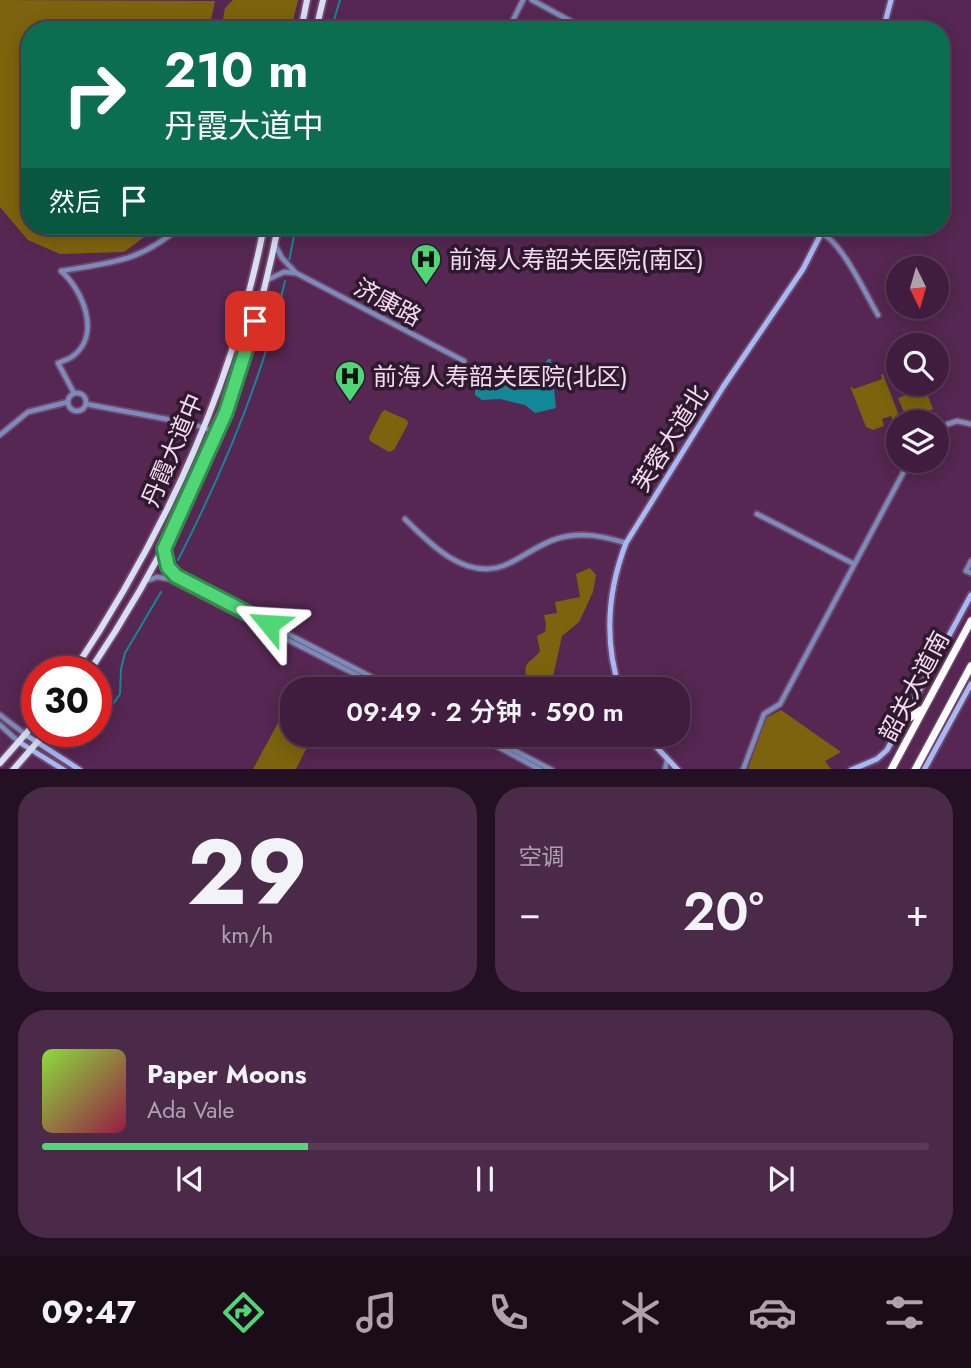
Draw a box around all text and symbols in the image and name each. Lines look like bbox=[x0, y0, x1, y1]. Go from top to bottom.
text: 210 m bbox=[164, 35, 308, 105]
icon: right bbox=[49, 49, 140, 140]
text: 丹霞大道中 bbox=[164, 103, 324, 149]
icon: arrive bbox=[115, 182, 153, 220]
text: 然后 bbox=[49, 183, 101, 221]
hospital icon: 前海人寿韶关医院(南区) bbox=[409, 242, 443, 286]
place label: 前海人寿韶关医院(南区) bbox=[449, 242, 704, 277]
north arrow bbox=[886, 256, 948, 318]
map controls bbox=[886, 256, 949, 473]
street label: 济康路 bbox=[348, 270, 428, 334]
pin bbox=[225, 291, 285, 351]
icon: arrive bbox=[236, 302, 274, 340]
button: search bbox=[886, 333, 949, 396]
hospital icon: 前海人寿韶关医院(北区) bbox=[333, 359, 367, 403]
place label: 前海人寿韶关医院(北区) bbox=[373, 359, 628, 394]
street label: 芙蓉大道北 bbox=[623, 378, 717, 498]
street label: 丹霞大道中 bbox=[132, 388, 212, 512]
button: layers bbox=[886, 410, 949, 473]
position arrow bbox=[232, 587, 306, 661]
street label: 韶关大道南 bbox=[870, 625, 958, 747]
speed limit sign: 30 bbox=[21, 656, 112, 747]
text: 09:49 · 2 分钟 · 590 m bbox=[346, 693, 624, 731]
text: 29 bbox=[187, 807, 308, 938]
text: 空调 bbox=[519, 840, 565, 874]
text: 20° bbox=[683, 874, 764, 950]
text: − bbox=[519, 885, 541, 940]
text: + bbox=[906, 885, 929, 940]
text: km/h bbox=[221, 918, 273, 952]
text: Paper Moons bbox=[147, 1055, 307, 1093]
text: Ada Vale bbox=[147, 1093, 234, 1127]
icon: previous bbox=[171, 1160, 209, 1198]
icon: pause bbox=[466, 1160, 504, 1198]
icon: next bbox=[762, 1160, 800, 1198]
icon: directions bbox=[219, 1288, 268, 1337]
icon: music bbox=[352, 1288, 401, 1337]
icon: phone bbox=[484, 1288, 533, 1337]
icon: climate bbox=[616, 1288, 665, 1337]
icon: car bbox=[748, 1288, 797, 1337]
icon: filters bbox=[880, 1288, 929, 1337]
text: 09:47 bbox=[42, 1289, 136, 1335]

